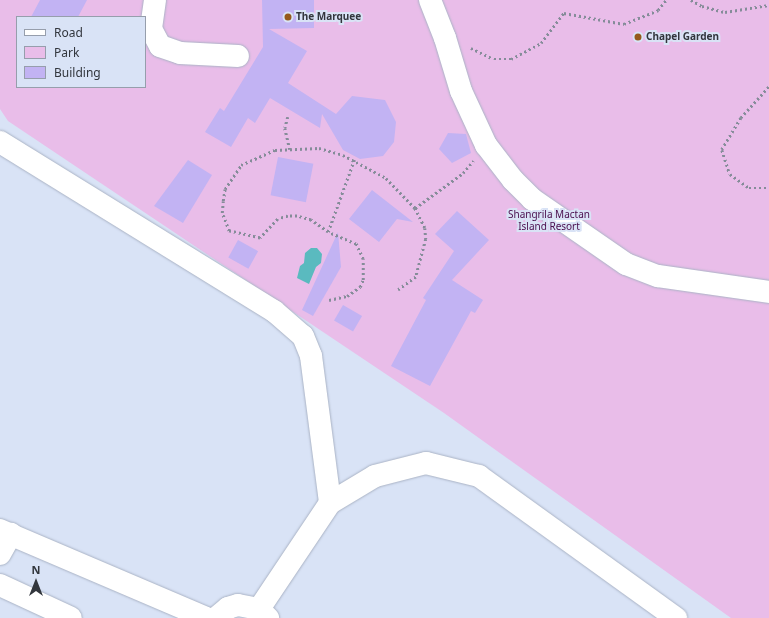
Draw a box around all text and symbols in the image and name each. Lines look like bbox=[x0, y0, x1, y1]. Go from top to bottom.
place label: The Marquee bbox=[296, 11, 361, 23]
marker: The Marquee bbox=[283, 12, 293, 22]
legend bbox=[16, 16, 146, 88]
text: Road bbox=[54, 24, 83, 41]
place label: Chapel Garden bbox=[646, 31, 719, 43]
marker: Chapel Garden bbox=[633, 32, 643, 42]
text: Park bbox=[54, 44, 79, 61]
text: Building bbox=[54, 64, 101, 81]
park label: Shangrila Mactan Island Resort bbox=[508, 208, 590, 232]
north arrow bbox=[16, 562, 56, 602]
text: N bbox=[32, 562, 40, 577]

